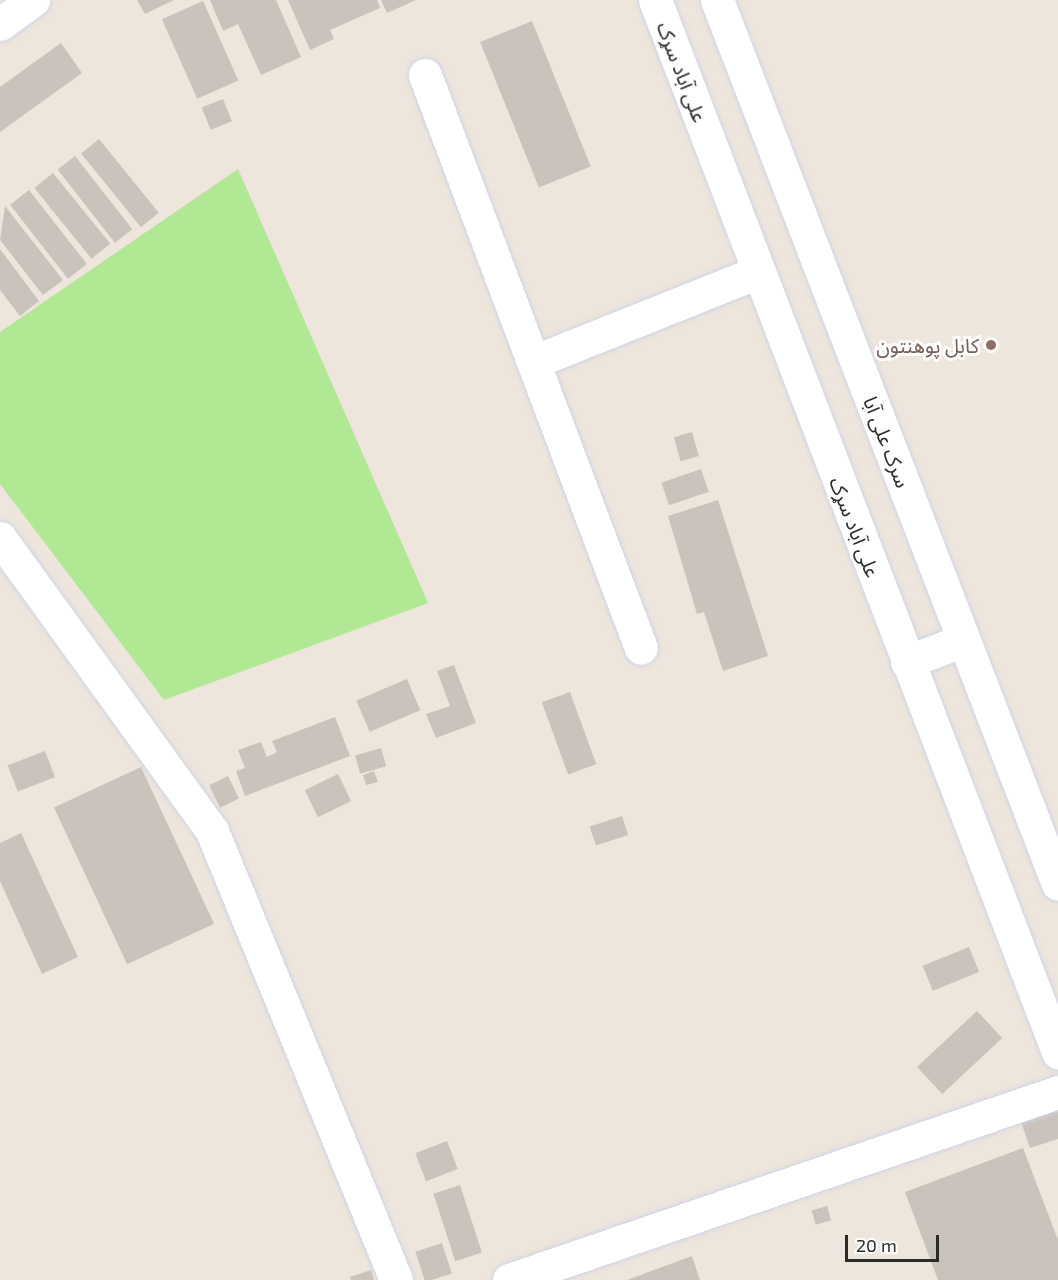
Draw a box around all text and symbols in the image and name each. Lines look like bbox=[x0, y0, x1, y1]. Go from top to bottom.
street label: علی آباد سړک bbox=[652, 18, 712, 126]
place label: کابل پوهنتون bbox=[876, 333, 979, 357]
marker: کابل پوهنتون bbox=[984, 338, 998, 352]
street label: سرک علی آبا bbox=[859, 393, 915, 491]
street label: علی آباد سړک bbox=[825, 473, 885, 581]
scale bar bbox=[848, 1223, 942, 1261]
text: 20 m bbox=[856, 1234, 897, 1256]

